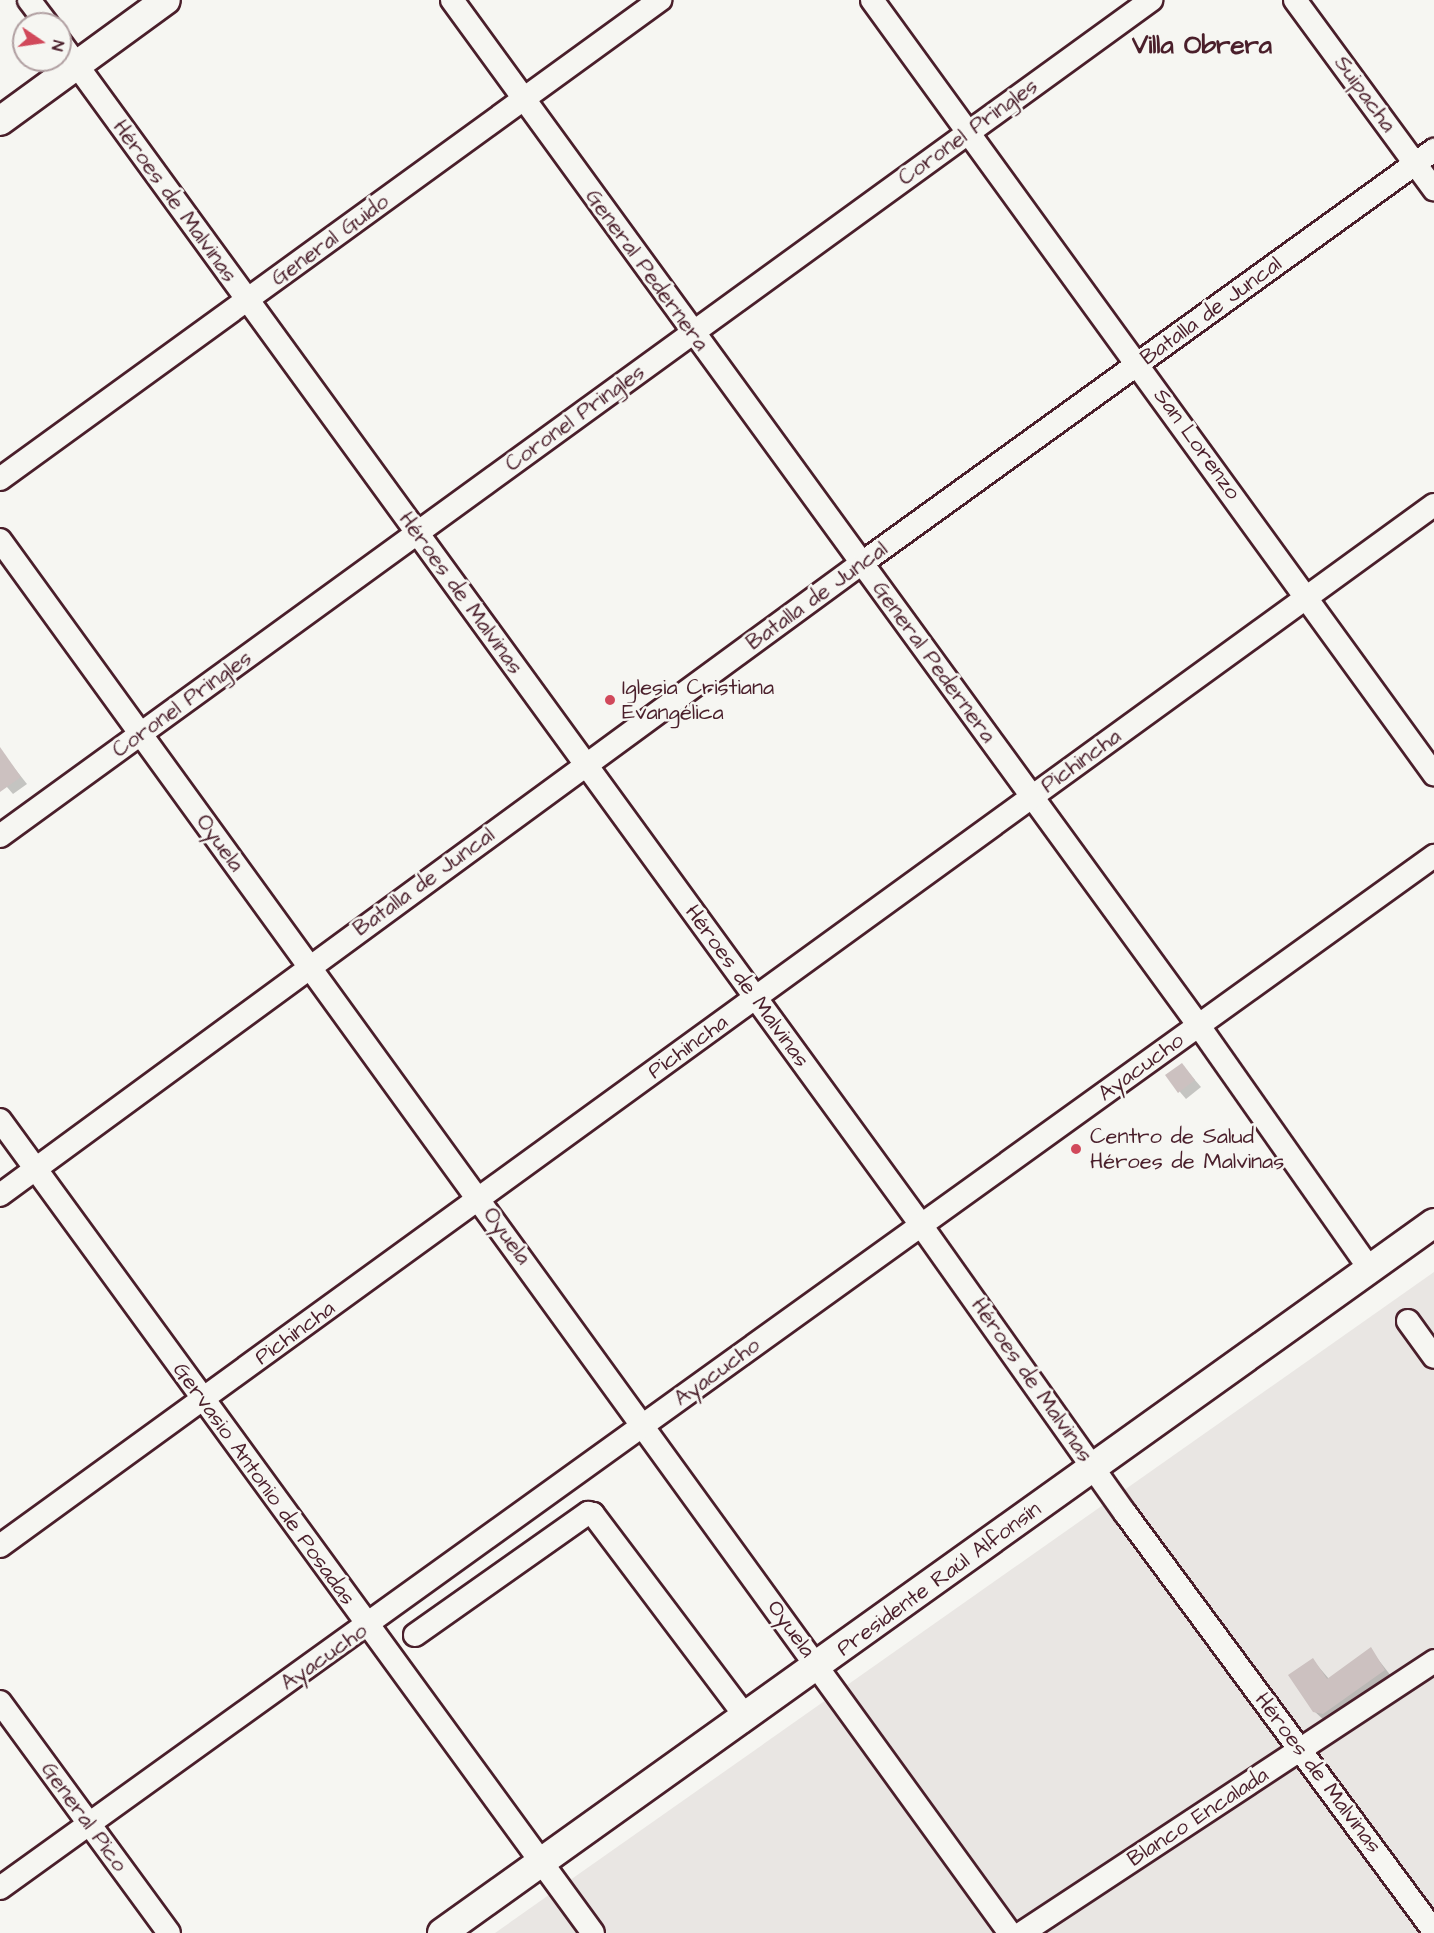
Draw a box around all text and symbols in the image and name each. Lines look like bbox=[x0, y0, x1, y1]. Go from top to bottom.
north arrow bbox=[12, 12, 72, 72]
district label: Villa Obrera bbox=[1132, 30, 1272, 62]
text: N bbox=[46, 38, 69, 53]
street label: Suipacha bbox=[1328, 51, 1402, 137]
street label: Coronel Pringles bbox=[893, 73, 1043, 191]
street label: Héroes de Malvinas bbox=[107, 115, 243, 287]
street label: General Pedernera bbox=[580, 184, 714, 356]
street label: General Guido bbox=[266, 188, 394, 292]
street label: Batalla de Juncal bbox=[1135, 251, 1287, 371]
street label: Coronel Pringles bbox=[500, 359, 650, 477]
street label: San Lorenzo bbox=[1148, 383, 1246, 505]
street label: Héroes de Malvinas bbox=[393, 507, 529, 679]
street label: Batalla de Juncal bbox=[741, 536, 893, 656]
street label: General Pedernera bbox=[867, 576, 1001, 748]
street label: Coronel Pringles bbox=[107, 645, 257, 763]
place label: Iglesia Cristiana Evangélica bbox=[622, 674, 774, 726]
marker: Iglesia Cristiana Evangélica bbox=[603, 693, 617, 707]
street label: Pichincha bbox=[1036, 723, 1126, 799]
street label: Oyuela bbox=[190, 809, 250, 877]
street label: Batalla de Juncal bbox=[348, 822, 500, 942]
street label: Héroes de Malvinas bbox=[679, 900, 815, 1072]
street label: Pichincha bbox=[643, 1009, 733, 1085]
street label: Ayacucho bbox=[1093, 1027, 1189, 1107]
place label: Centro de Salud Héroes de Malvinas bbox=[1090, 1123, 1284, 1174]
marker: Centro de Salud Héroes de Malvinas bbox=[1067, 1140, 1085, 1158]
street label: Oyuela bbox=[477, 1202, 537, 1270]
street label: Héroes de Malvinas bbox=[965, 1293, 1099, 1467]
street label: Pichincha bbox=[250, 1295, 340, 1371]
street label: Ayacucho bbox=[669, 1332, 765, 1412]
street label: Gervasio Antonio de Posadas bbox=[167, 1358, 361, 1610]
street label: Presidente Raúl Alfonsín bbox=[832, 1496, 1046, 1662]
street label: Oyuela bbox=[761, 1595, 821, 1663]
street label: Ayacucho bbox=[276, 1618, 372, 1696]
street label: Héroes de Malvinas bbox=[1249, 1687, 1387, 1859]
street label: General Pico bbox=[35, 1757, 133, 1877]
street label: Blanco Encalada bbox=[1123, 1762, 1273, 1872]

